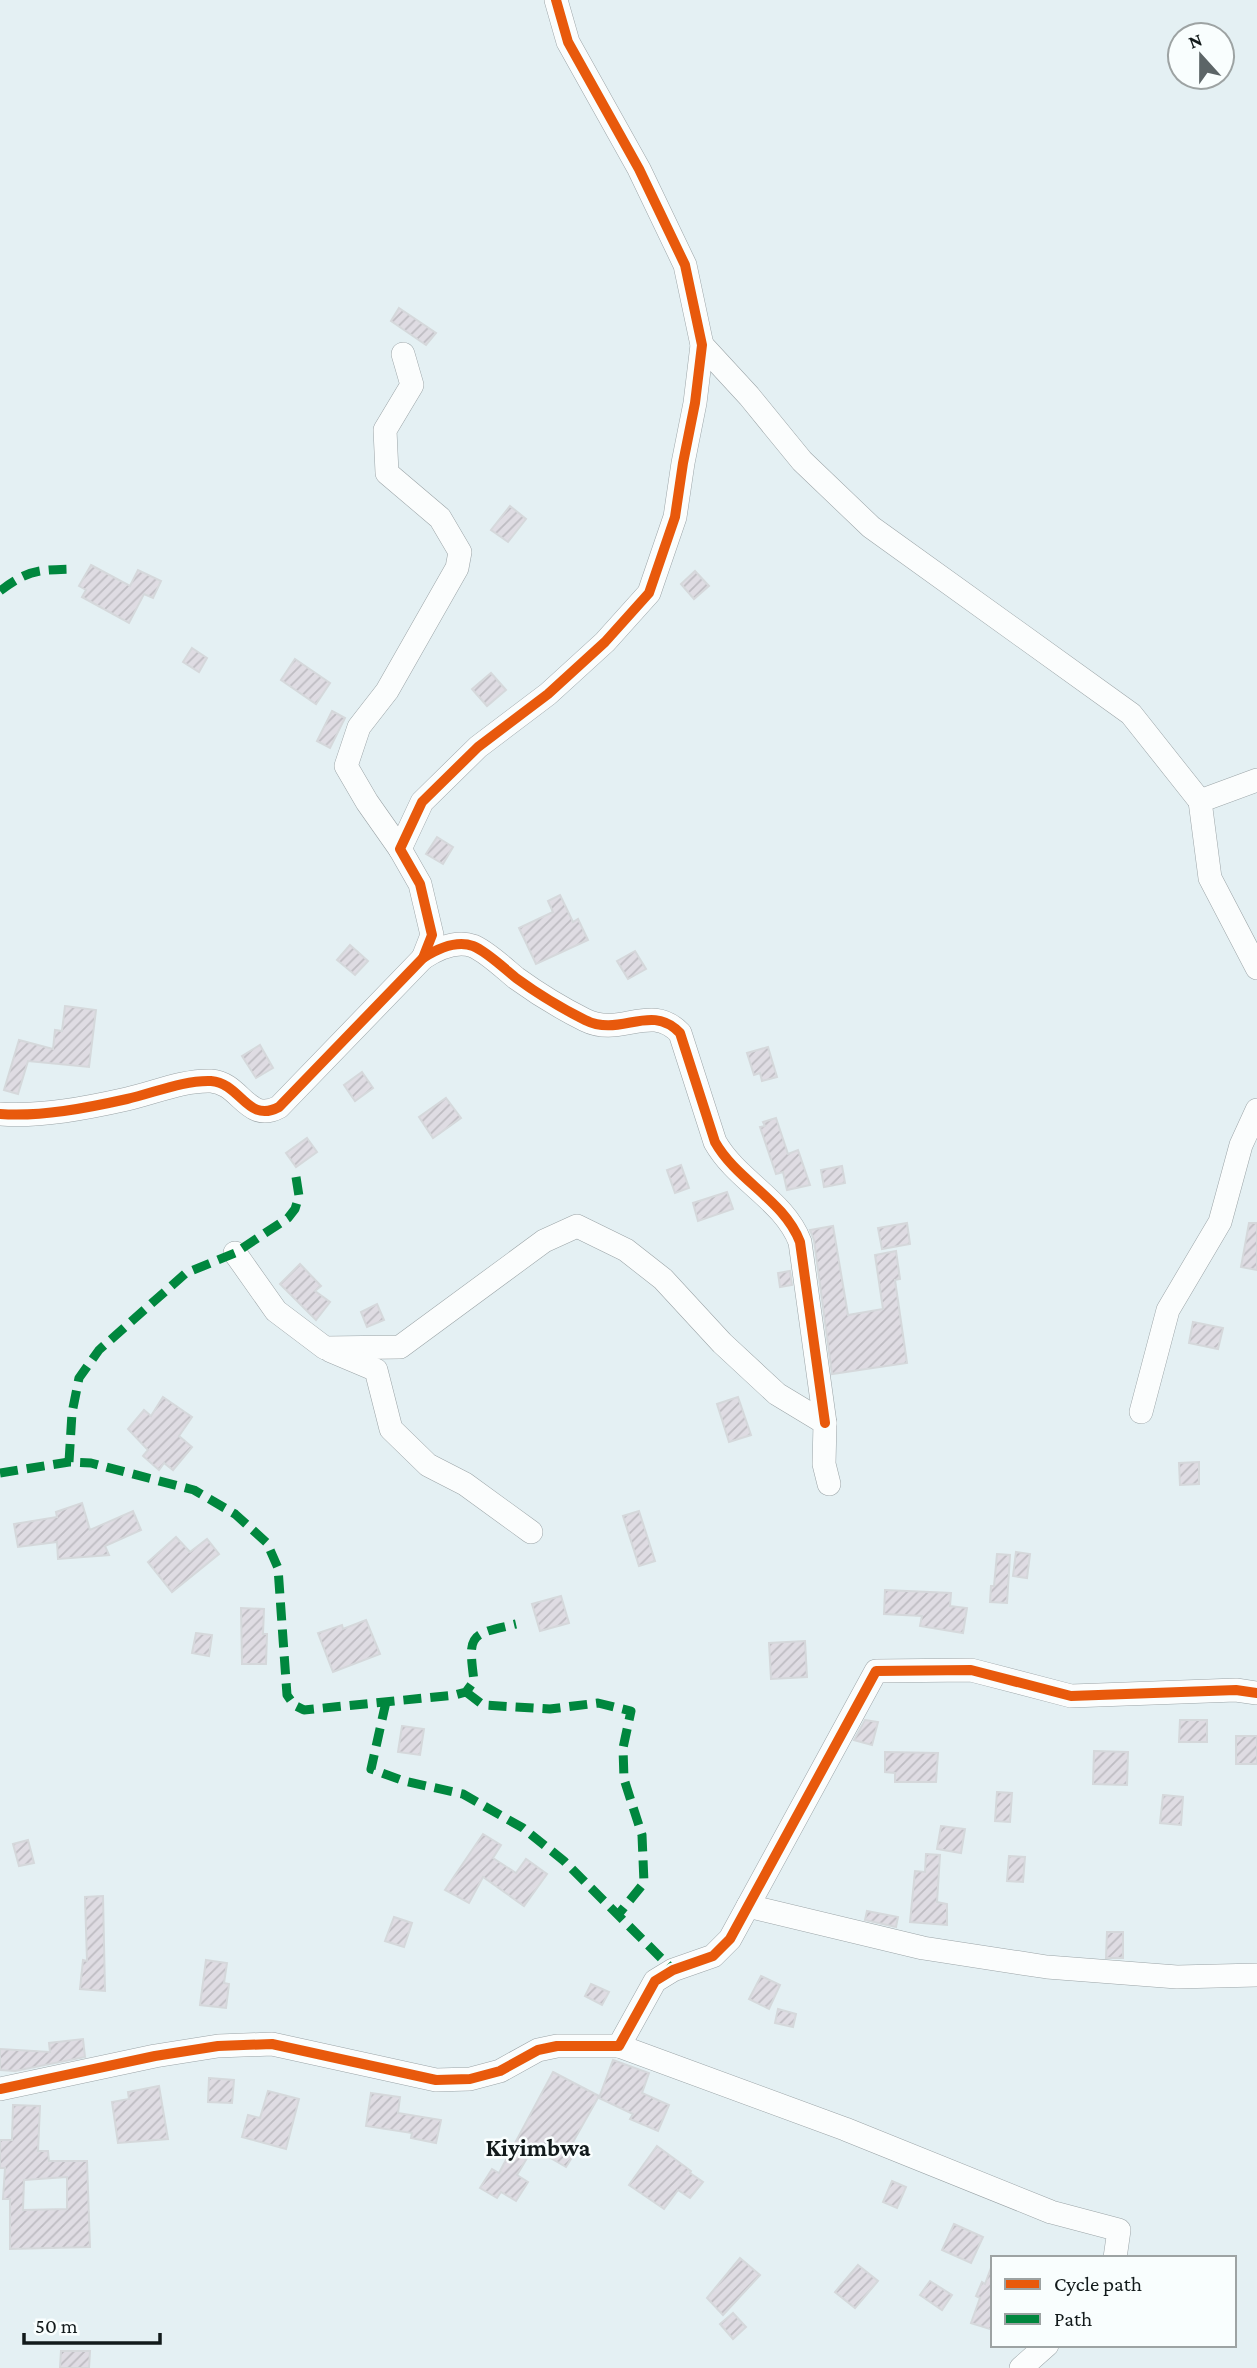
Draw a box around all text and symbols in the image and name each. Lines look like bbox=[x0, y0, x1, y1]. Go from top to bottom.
north arrow bbox=[1166, 21, 1236, 91]
text: N bbox=[1185, 28, 1205, 53]
district label: Kiyimbwa bbox=[486, 2134, 591, 2161]
legend bbox=[991, 2256, 1236, 2347]
text: Cycle path bbox=[1054, 2272, 1142, 2296]
scale bar bbox=[24, 2302, 161, 2346]
text: Path bbox=[1054, 2307, 1092, 2331]
text: 50 m bbox=[35, 2314, 78, 2338]

